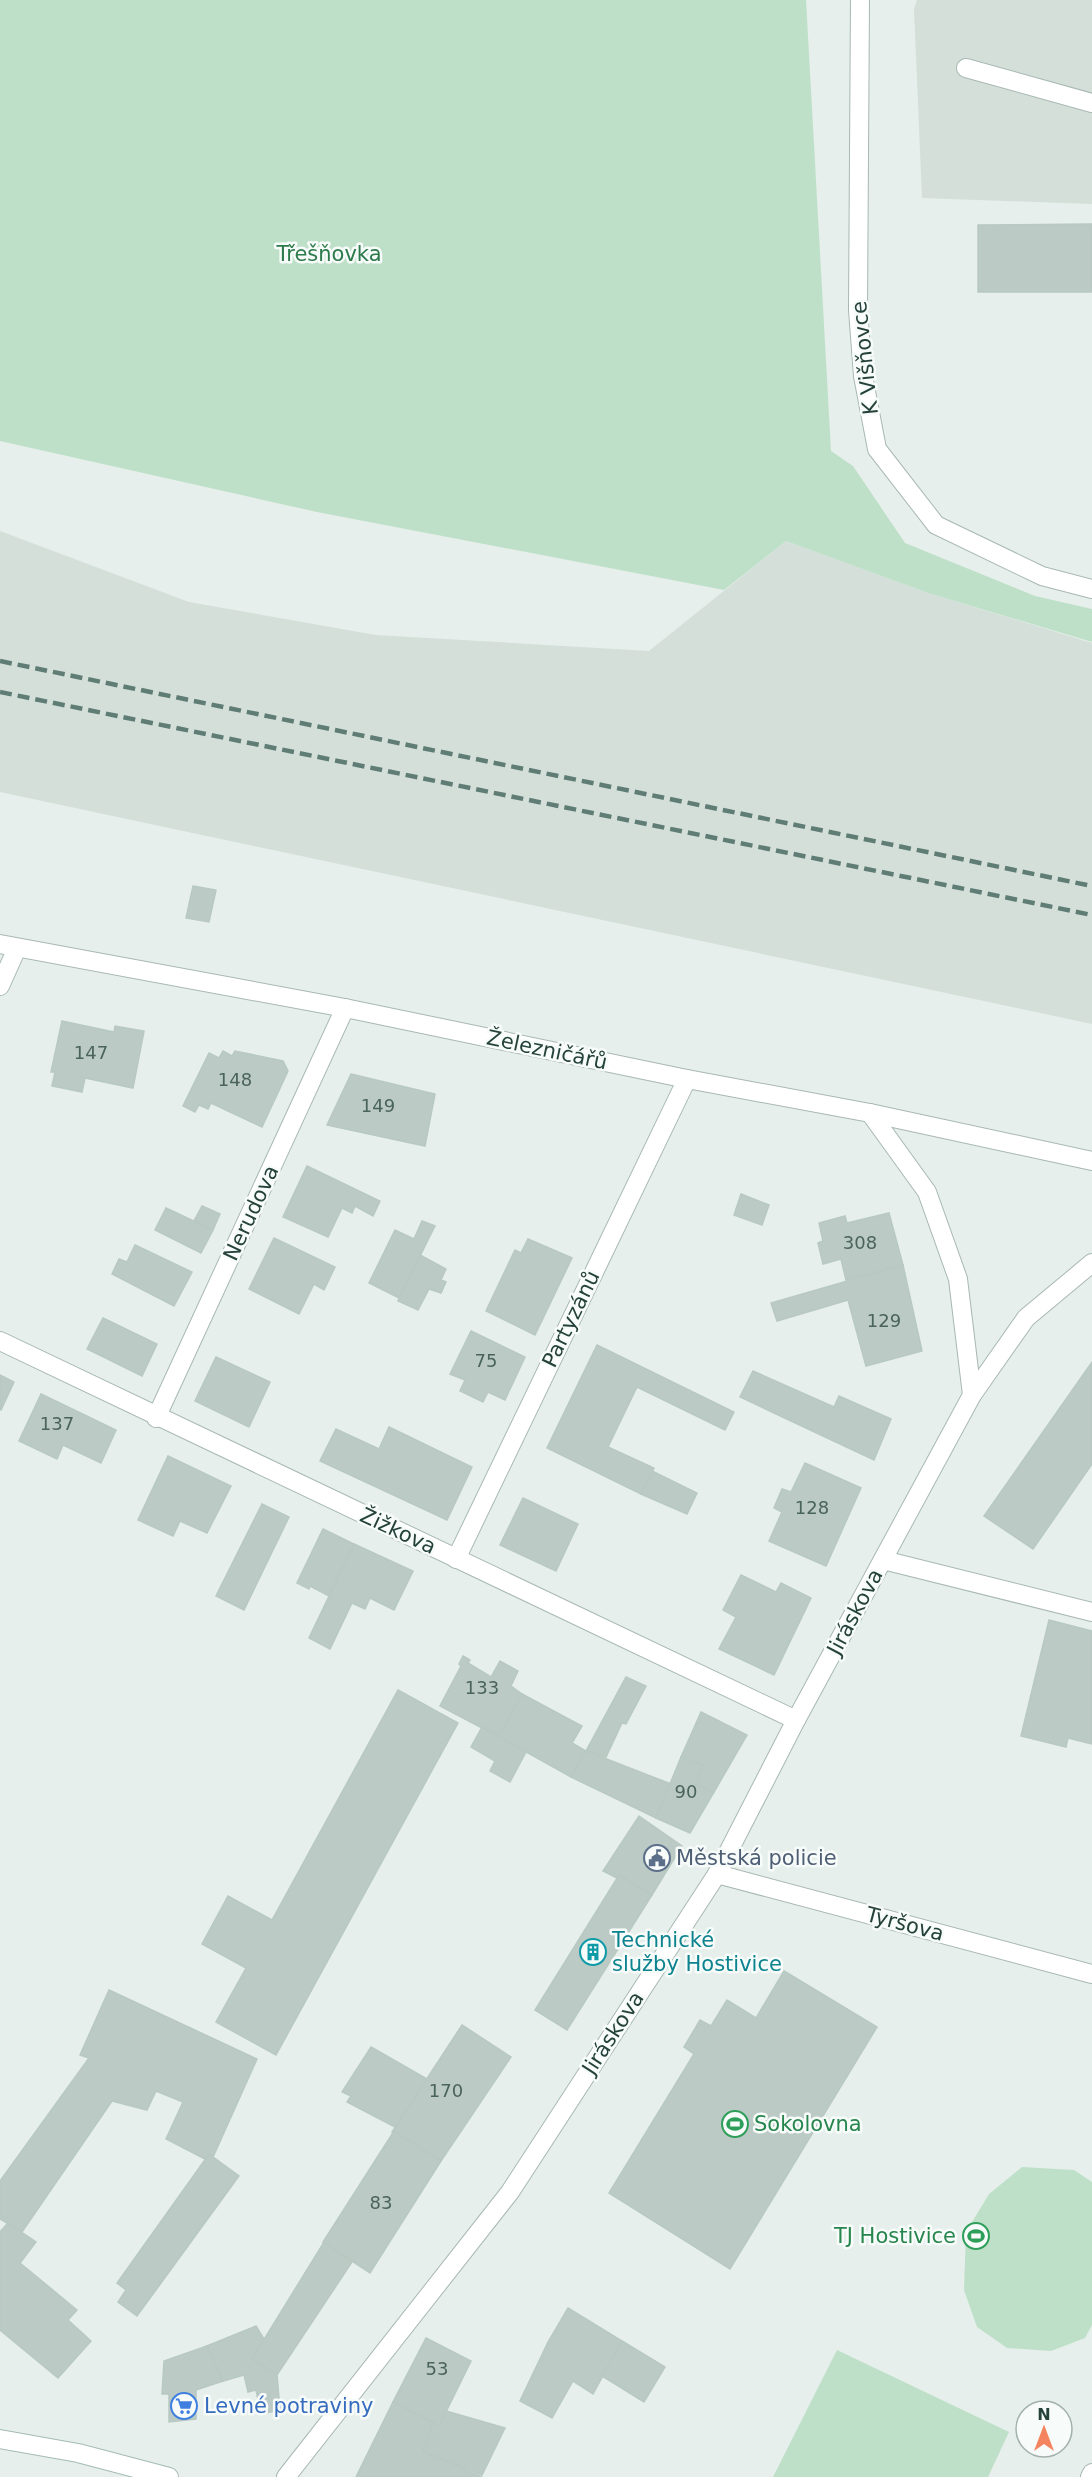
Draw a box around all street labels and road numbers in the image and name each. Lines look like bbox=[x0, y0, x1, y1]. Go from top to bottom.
street label: K Višňovce bbox=[847, 300, 883, 416]
street label: Železničářů bbox=[485, 1025, 610, 1074]
street label: Nerudova bbox=[219, 1162, 283, 1264]
street label: Partyzánů bbox=[537, 1267, 605, 1371]
street label: Žižkova bbox=[356, 1502, 440, 1559]
street label: Jiráskova bbox=[821, 1565, 888, 1661]
street label: Tyršova bbox=[862, 1902, 947, 1946]
street label: Jiráskova bbox=[576, 1987, 649, 2081]

